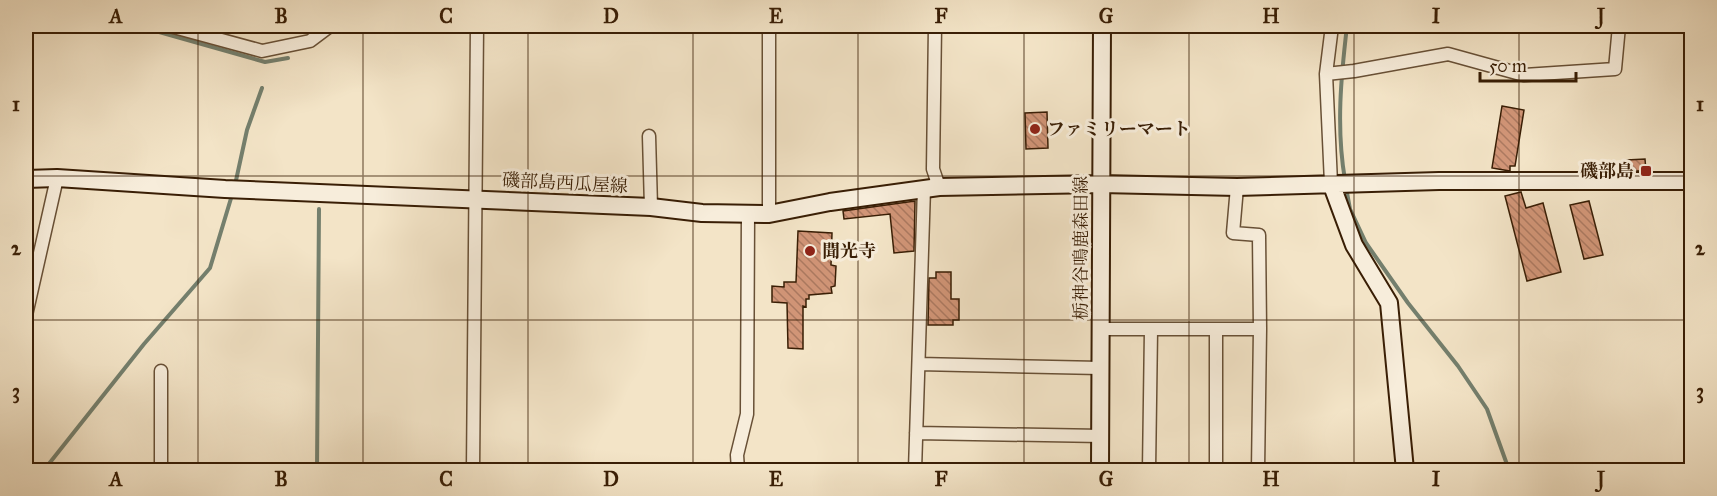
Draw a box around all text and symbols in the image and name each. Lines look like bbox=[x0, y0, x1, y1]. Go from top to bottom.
text: A bbox=[107, 4, 123, 28]
text: B bbox=[274, 4, 288, 28]
text: C bbox=[439, 4, 453, 28]
text: D bbox=[603, 4, 619, 28]
text: E bbox=[769, 4, 784, 28]
text: F bbox=[934, 4, 948, 28]
text: G bbox=[1099, 4, 1114, 28]
text: H bbox=[1262, 4, 1280, 28]
text: I bbox=[1432, 4, 1441, 28]
text: J bbox=[1594, 4, 1606, 30]
scale bar bbox=[1480, 45, 1576, 83]
text: 50 m bbox=[1489, 55, 1527, 77]
text: 1 bbox=[12, 92, 20, 116]
text: 1 bbox=[1696, 92, 1704, 116]
place label: ファミリーマート bbox=[1047, 118, 1191, 140]
marker: ファミリーマート bbox=[1028, 122, 1042, 136]
place label: 磯部島 bbox=[1580, 160, 1634, 182]
marker: 磯部島 bbox=[1639, 164, 1653, 178]
street label: 磯部島西瓜屋線 bbox=[502, 169, 628, 197]
street label: 栃神谷鳴鹿森田線 bbox=[1070, 176, 1092, 320]
text: 2 bbox=[11, 236, 22, 260]
text: 2 bbox=[1695, 236, 1706, 260]
place label: 聞光寺 bbox=[822, 240, 876, 262]
marker: 聞光寺 bbox=[803, 244, 817, 258]
text: 3 bbox=[12, 379, 20, 404]
text: 3 bbox=[1696, 379, 1704, 404]
text: A bbox=[107, 467, 123, 491]
text: B bbox=[274, 467, 288, 491]
text: C bbox=[439, 467, 453, 491]
text: D bbox=[603, 467, 619, 491]
text: E bbox=[769, 467, 784, 491]
text: F bbox=[934, 467, 948, 491]
text: G bbox=[1099, 467, 1114, 491]
text: H bbox=[1262, 467, 1280, 491]
text: I bbox=[1432, 467, 1441, 491]
text: J bbox=[1594, 467, 1606, 493]

